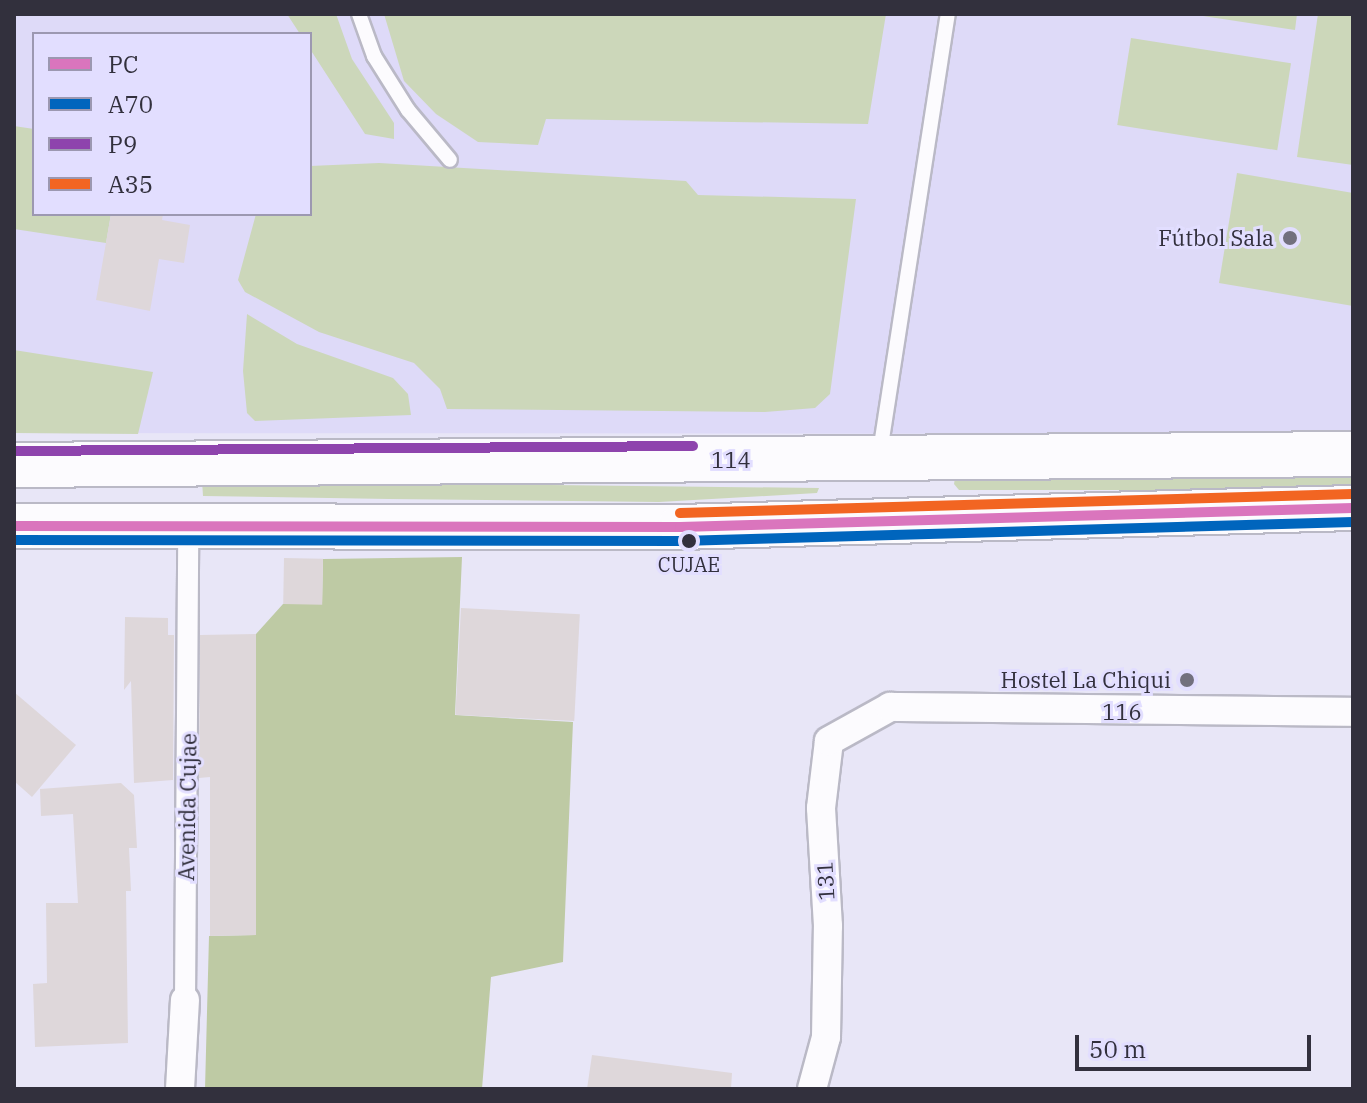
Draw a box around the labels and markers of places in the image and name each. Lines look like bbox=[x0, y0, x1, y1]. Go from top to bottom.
place label: Fútbol Sala bbox=[1158, 225, 1274, 251]
marker: Fútbol Sala bbox=[1281, 229, 1299, 247]
marker: CUJAE bbox=[681, 533, 697, 549]
place label: CUJAE bbox=[658, 552, 720, 576]
place label: Hostel La Chiqui bbox=[1001, 667, 1171, 693]
marker: Hostel La Chiqui bbox=[1178, 671, 1196, 689]

